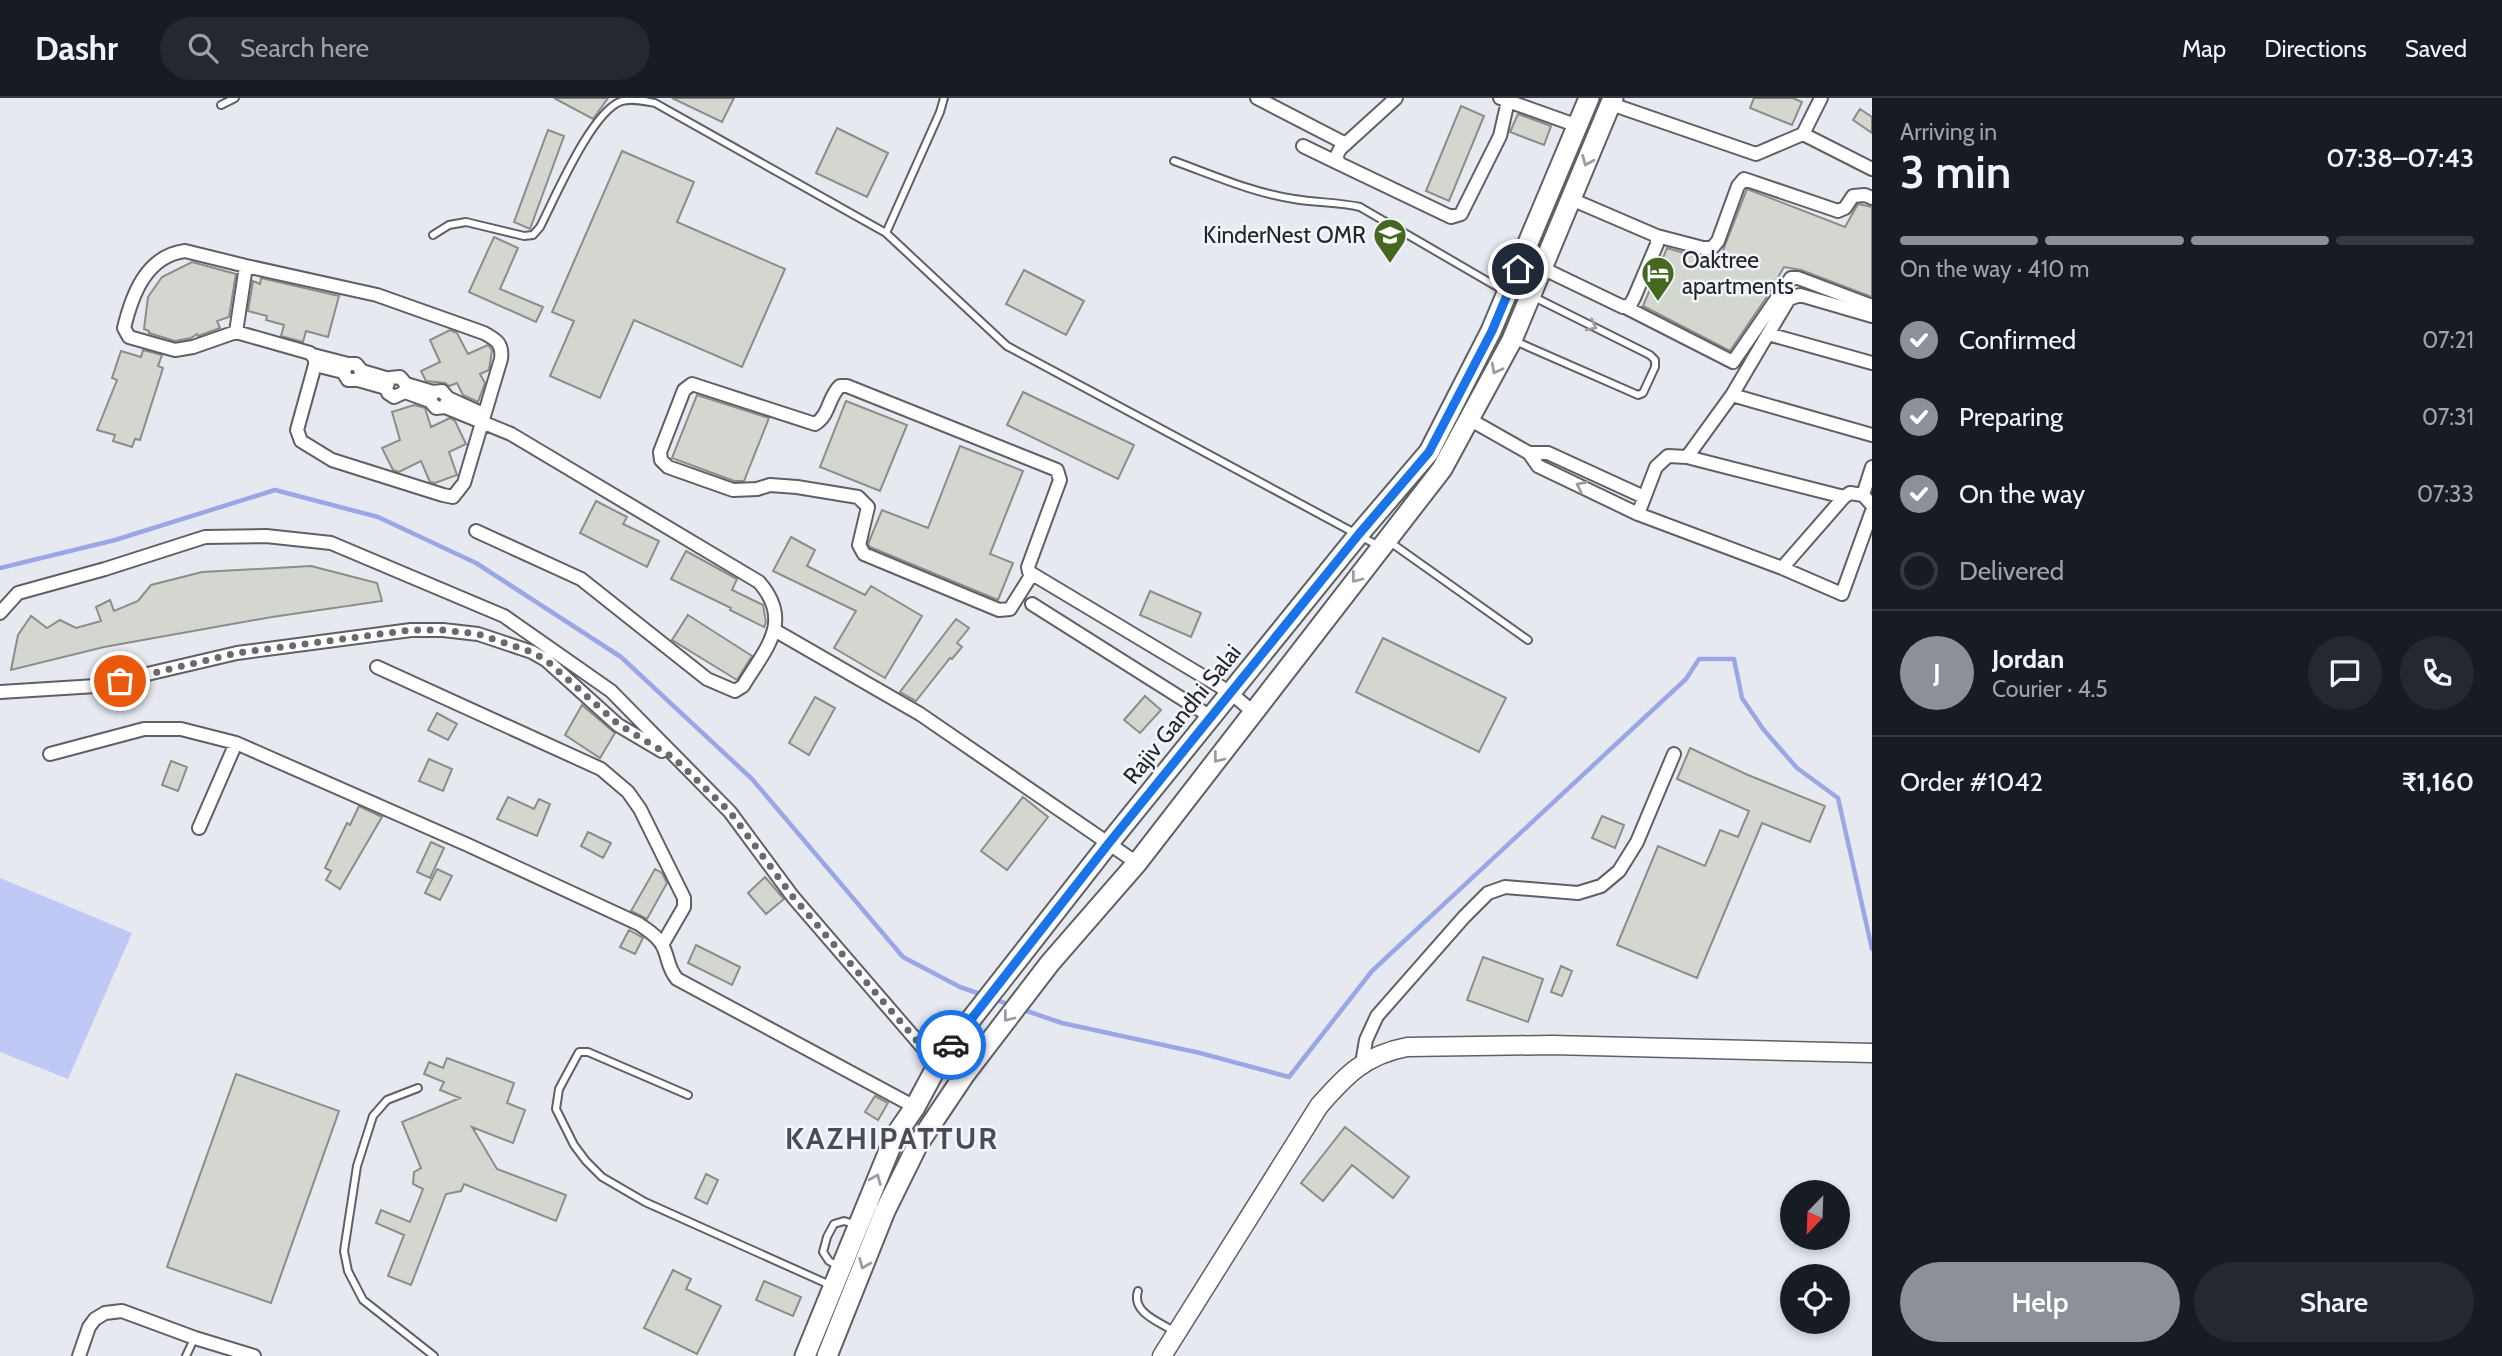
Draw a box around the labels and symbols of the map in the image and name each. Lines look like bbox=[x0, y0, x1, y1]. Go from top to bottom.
one-way arrow bbox=[1581, 154, 1595, 166]
school or university icon: KinderNest OMR bbox=[1371, 216, 1409, 265]
place label: KinderNest OMR bbox=[1203, 221, 1366, 249]
pin bbox=[1488, 239, 1548, 299]
place label: Oaktree apartments bbox=[1682, 246, 1794, 300]
hotel icon: Oaktree apartments bbox=[1639, 254, 1677, 303]
one-way arrow bbox=[1585, 317, 1597, 331]
one-way arrow bbox=[1491, 362, 1504, 375]
one-way arrow bbox=[1576, 481, 1588, 495]
one-way arrow bbox=[1352, 570, 1365, 583]
street label: Rajiv Gandhi Salai bbox=[1117, 639, 1247, 789]
pin bbox=[90, 651, 150, 711]
one-way arrow bbox=[1213, 750, 1226, 763]
courier bbox=[916, 1010, 986, 1080]
one-way arrow bbox=[1004, 1010, 1017, 1022]
district label: KAZHIPATTUR bbox=[785, 1120, 999, 1157]
one-way arrow bbox=[868, 1174, 882, 1186]
north arrow bbox=[1780, 1180, 1850, 1250]
one-way arrow bbox=[858, 1256, 872, 1269]

